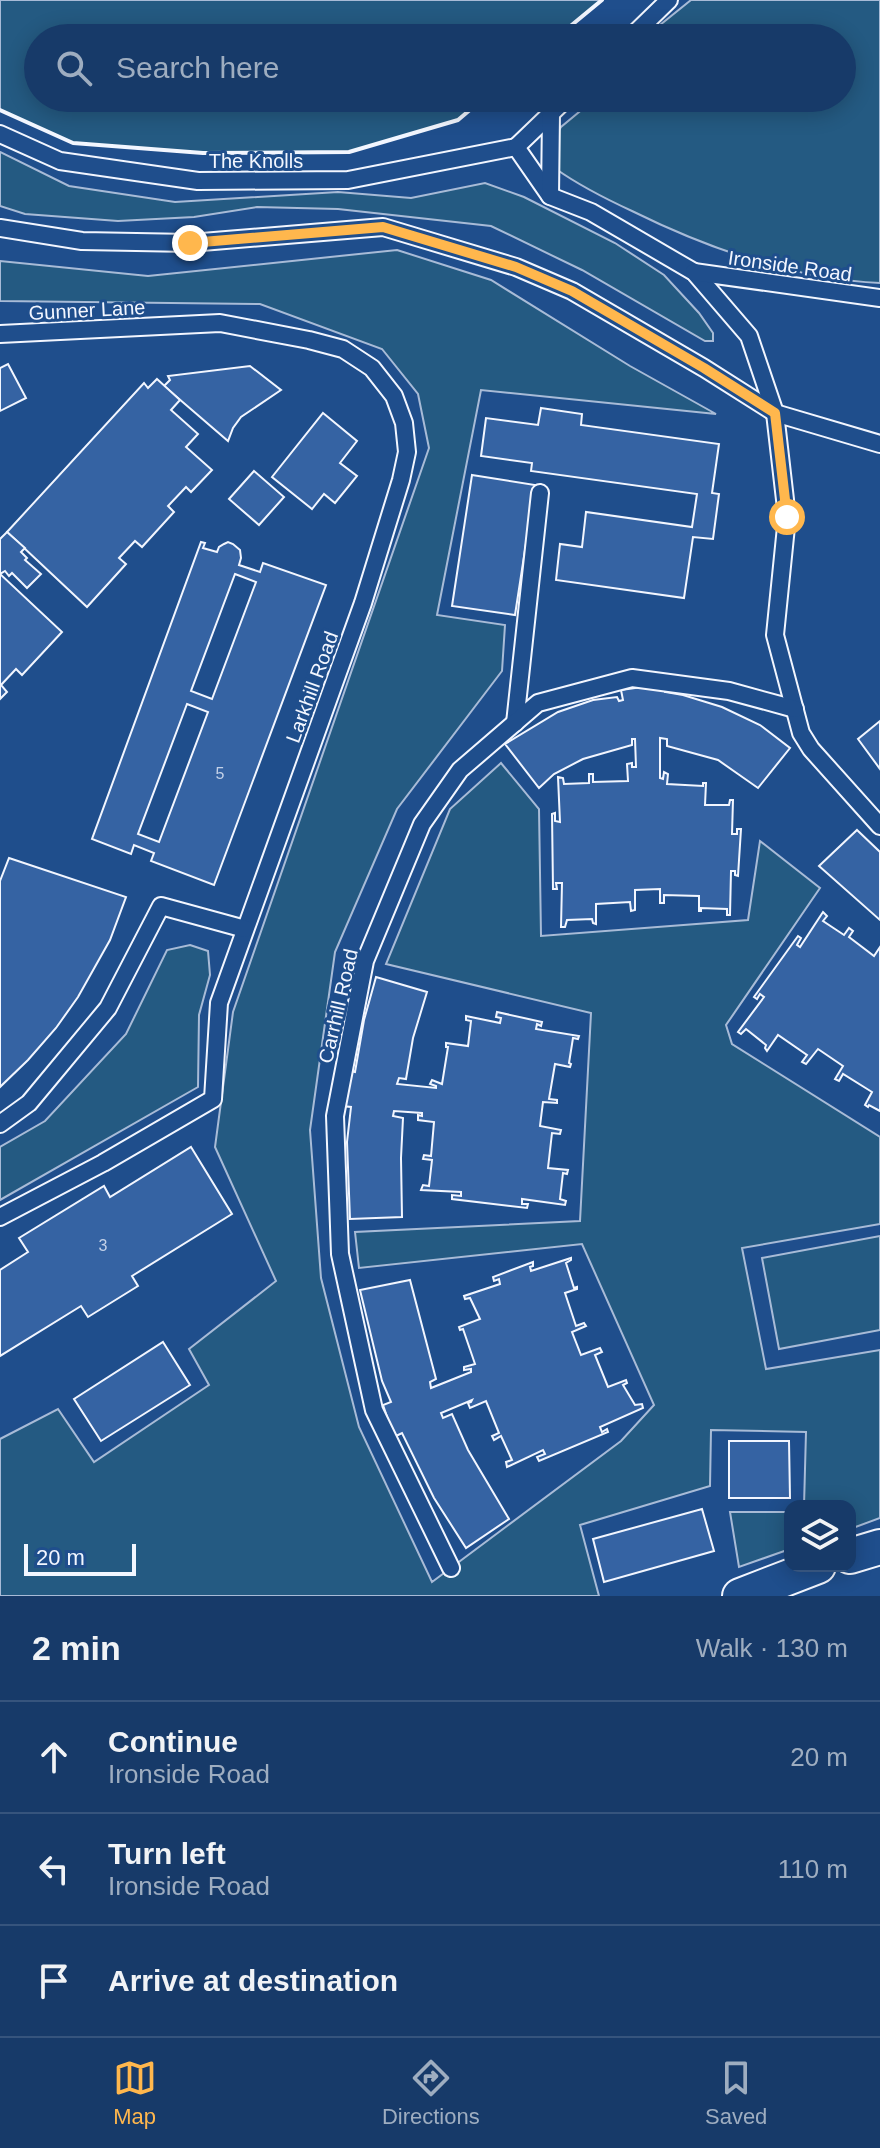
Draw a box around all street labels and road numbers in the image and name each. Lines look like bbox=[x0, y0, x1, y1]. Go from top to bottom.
street label: The Knolls bbox=[209, 150, 303, 172]
street label: Ironside Road bbox=[727, 246, 853, 286]
street label: Gunner Lane bbox=[28, 296, 146, 324]
street label: Larkhill Road bbox=[282, 628, 342, 746]
street label: Carrhill Road bbox=[314, 947, 362, 1065]

